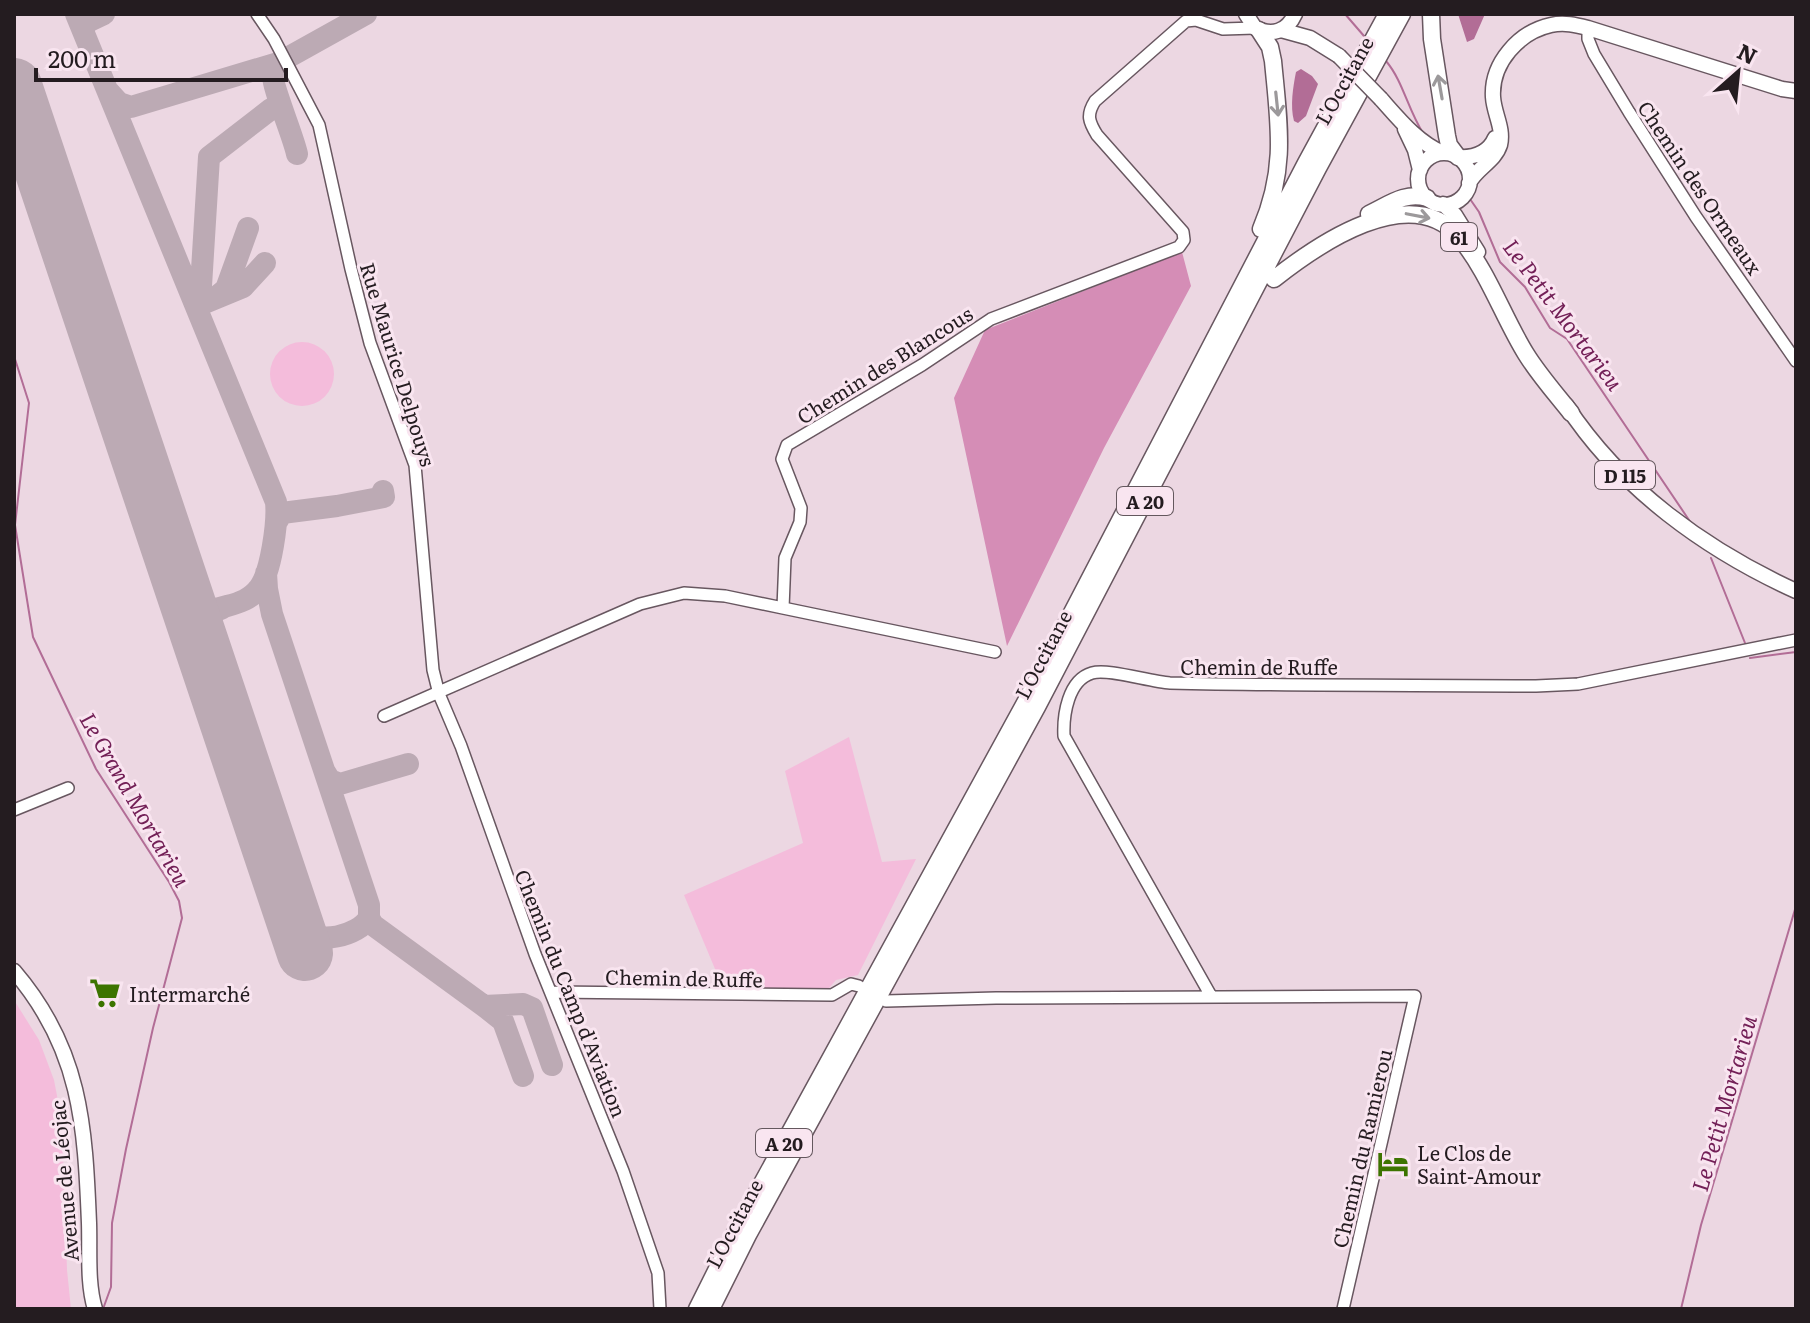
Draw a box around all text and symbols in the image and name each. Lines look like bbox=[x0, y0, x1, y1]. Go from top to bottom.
street label: L'Occitane bbox=[1306, 30, 1380, 130]
scale bar bbox=[36, 32, 286, 82]
north arrow bbox=[1698, 32, 1778, 112]
text: N bbox=[1732, 34, 1763, 72]
text: 200 m bbox=[48, 40, 116, 75]
one-way arrow bbox=[1431, 75, 1446, 100]
one-way arrow bbox=[1270, 90, 1285, 117]
street label: Chemin des Ormeaux bbox=[1631, 94, 1771, 281]
one-way arrow bbox=[1405, 210, 1431, 225]
road number: 61 bbox=[1441, 223, 1477, 251]
water label: Le Petit Mortarieu bbox=[1496, 231, 1632, 397]
street label: Rue Maurice Delpouys bbox=[354, 258, 444, 470]
street label: Chemin des Blancous bbox=[790, 298, 978, 430]
road number: D 115 bbox=[1595, 461, 1655, 489]
road number: A 20 bbox=[1117, 487, 1173, 515]
street label: L'Occitane bbox=[1006, 604, 1078, 704]
street label: Chemin de Ruffe bbox=[1180, 651, 1338, 681]
water label: Le Grand Mortarieu bbox=[73, 706, 199, 892]
street label: Chemin du Camp d'Aviation bbox=[508, 864, 636, 1122]
street label: Chemin de Ruffe bbox=[605, 961, 763, 993]
supermarket icon: Intermarché bbox=[88, 976, 122, 1010]
place label: Intermarché bbox=[129, 978, 250, 1008]
water label: Le Petit Mortarieu bbox=[1682, 1011, 1764, 1195]
street label: Chemin du Ramierou bbox=[1323, 1045, 1399, 1251]
street label: Avenue de Léojac bbox=[41, 1099, 85, 1263]
road number: A 20 bbox=[756, 1129, 812, 1157]
place label: Le Clos de Saint-Amour bbox=[1417, 1137, 1541, 1190]
hotel icon: Le Clos de Saint-Amour bbox=[1376, 1147, 1410, 1181]
street label: L'Occitane bbox=[697, 1173, 769, 1273]

